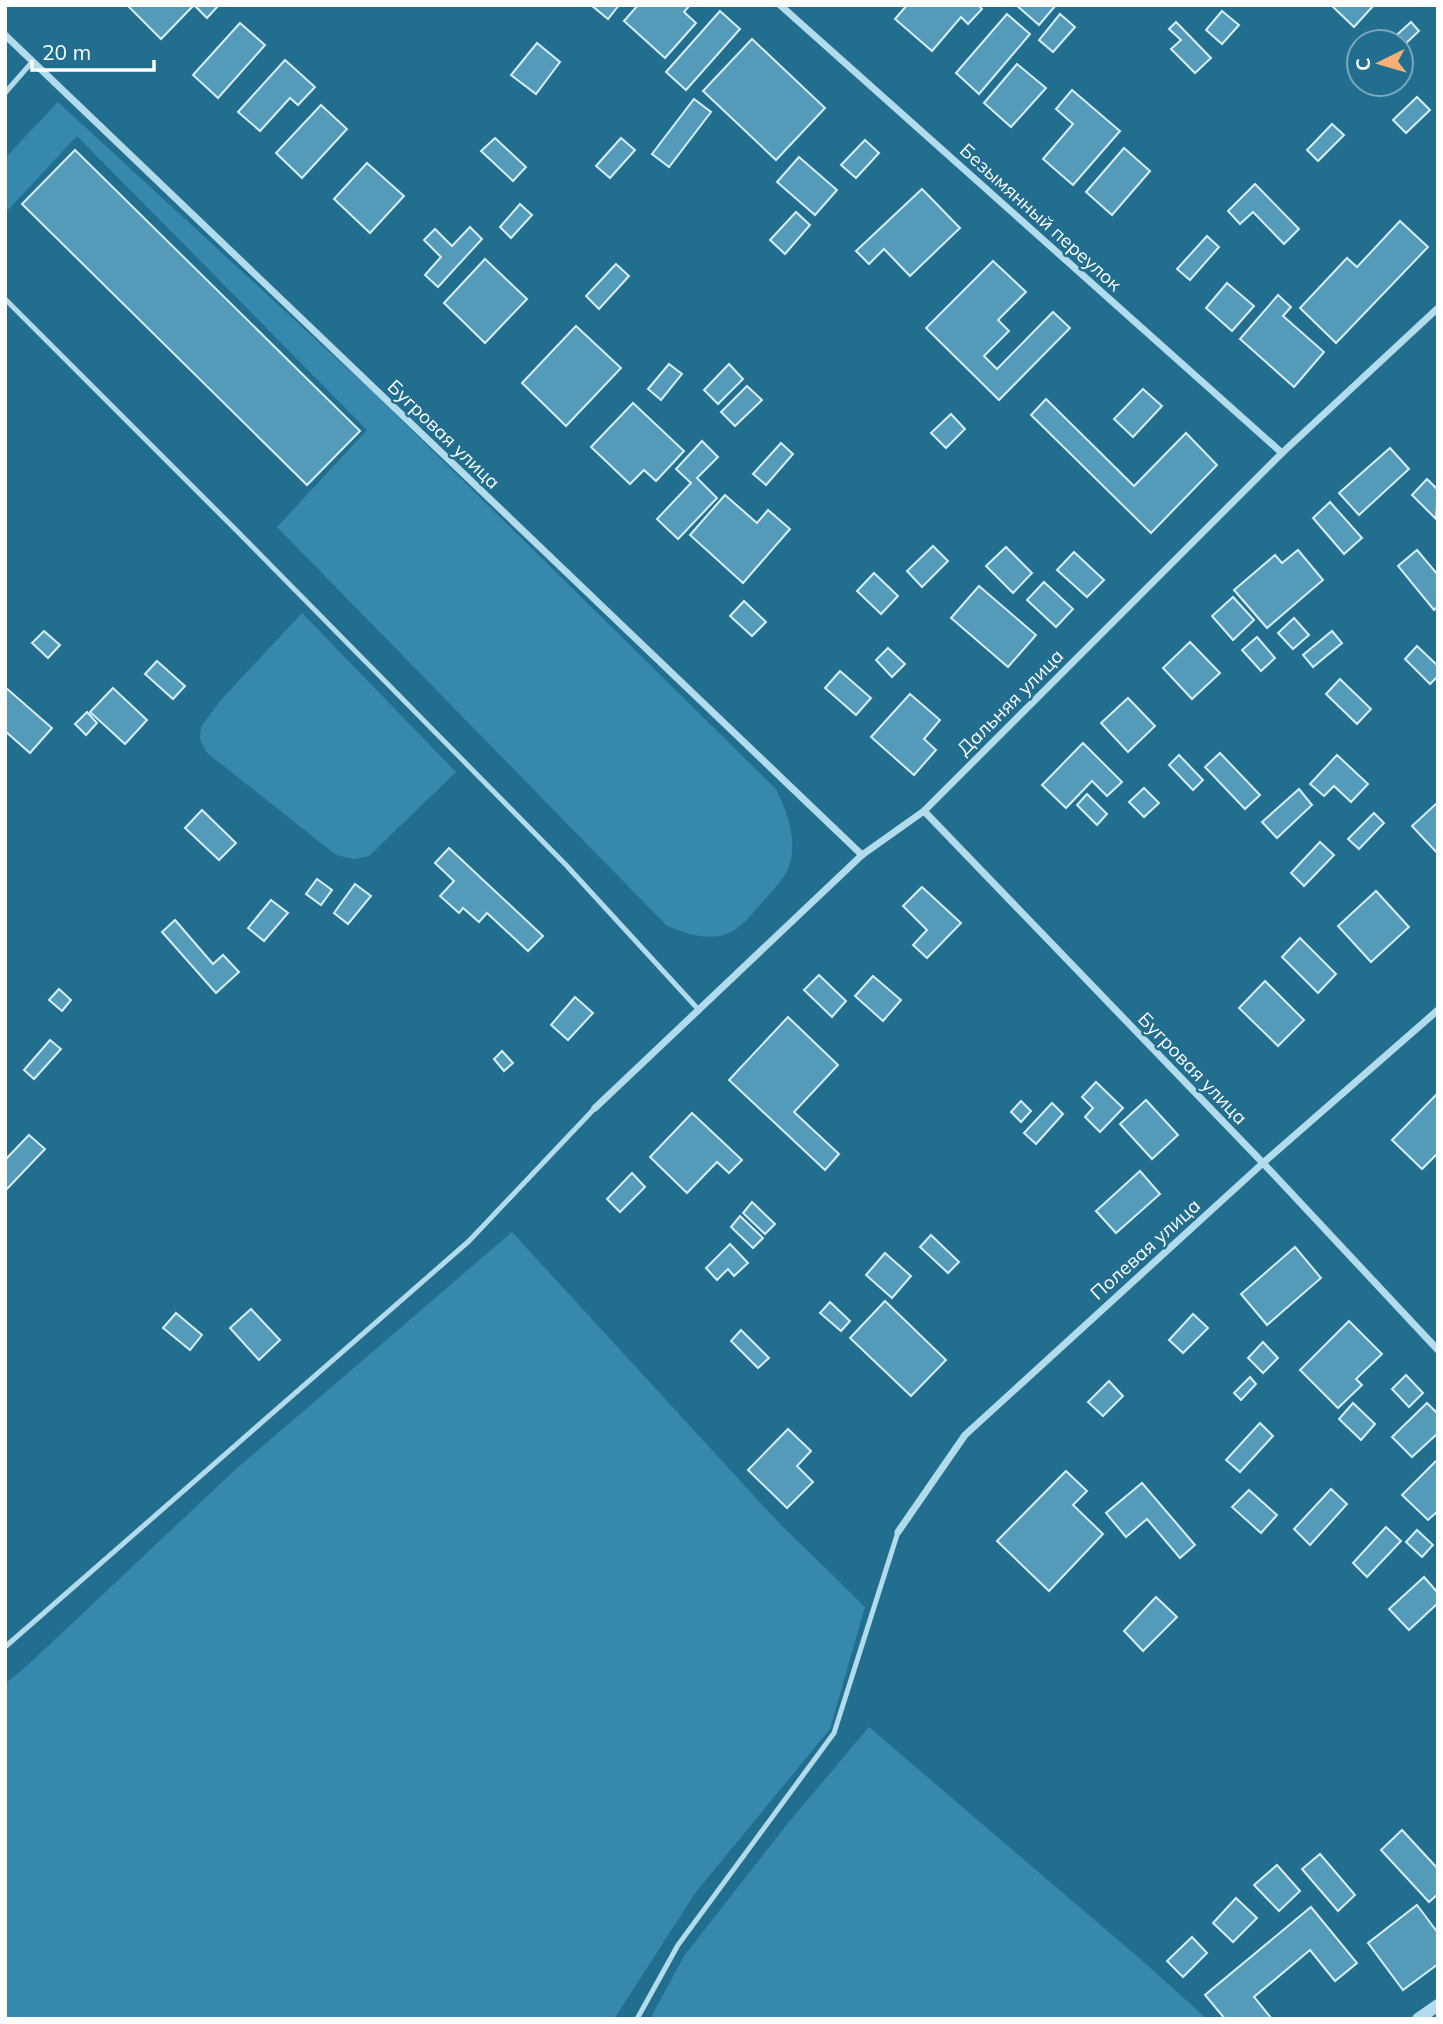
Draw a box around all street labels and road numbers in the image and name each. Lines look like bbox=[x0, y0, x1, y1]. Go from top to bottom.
street label: Безымянный переулок bbox=[955, 138, 1127, 297]
street label: Бугровая улица bbox=[383, 374, 505, 494]
street label: Дальняя улица bbox=[952, 644, 1068, 760]
street label: Бугровая улица bbox=[1133, 1007, 1253, 1129]
street label: Полевая улица bbox=[1085, 1193, 1205, 1305]

